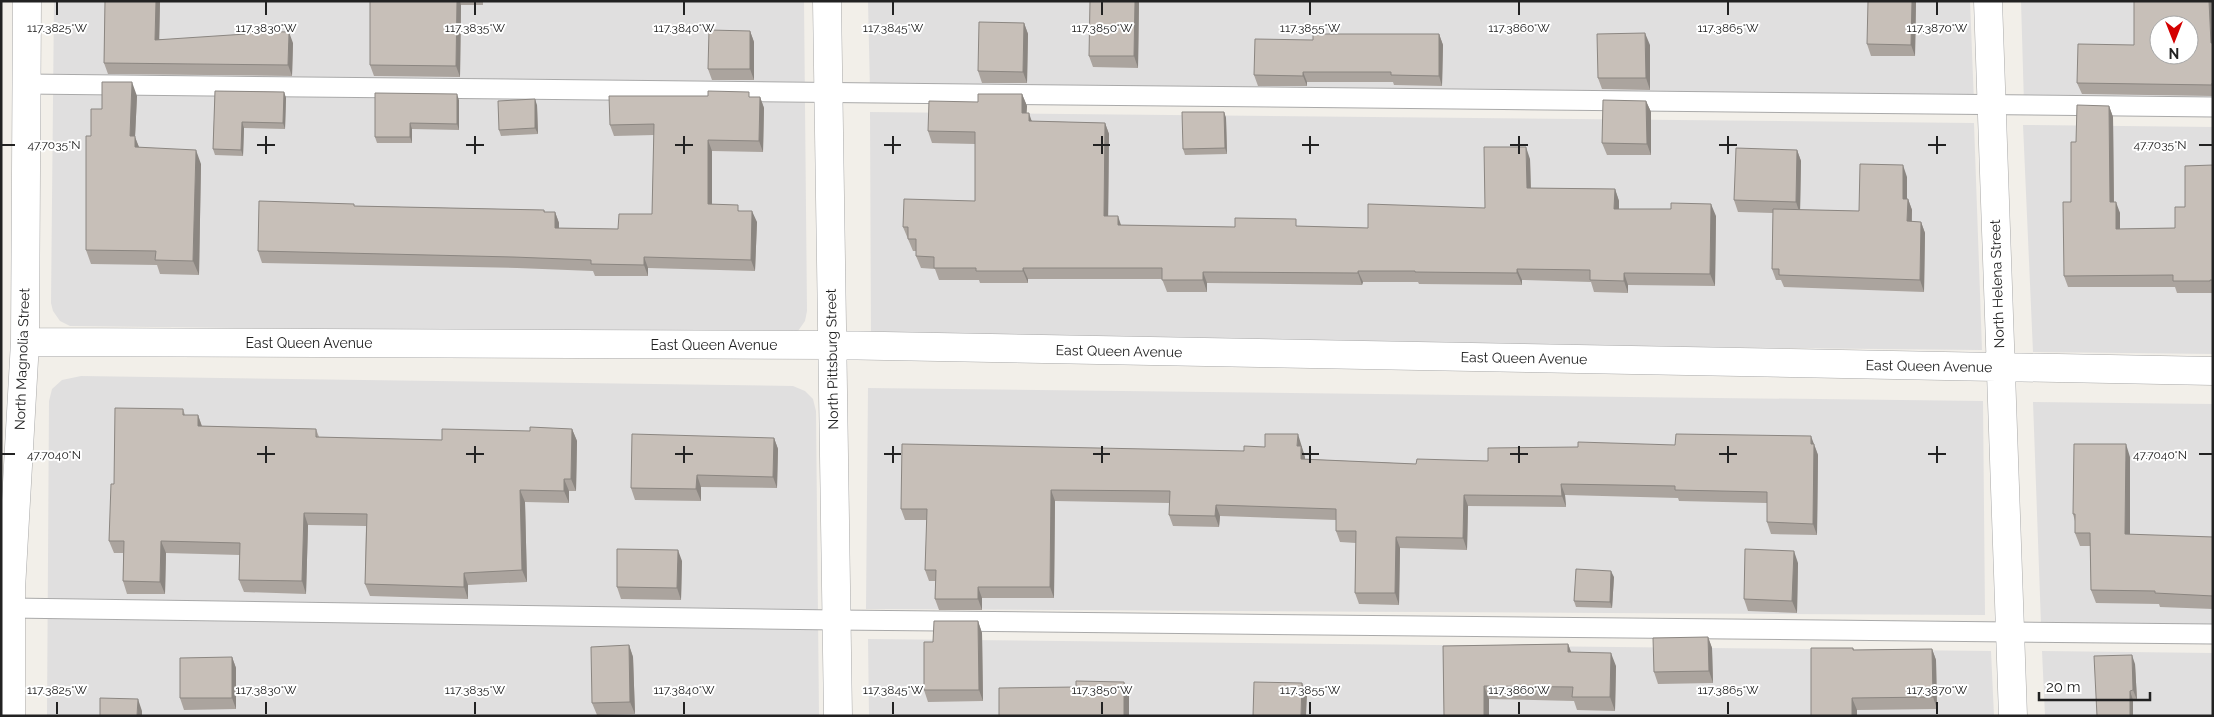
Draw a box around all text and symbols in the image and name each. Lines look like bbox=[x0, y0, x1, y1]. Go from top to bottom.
north arrow bbox=[2149, 15, 2199, 65]
text: 117.3825°W bbox=[27, 21, 88, 35]
text: 117.3830°W bbox=[236, 21, 297, 35]
text: 117.3835°W bbox=[445, 21, 506, 35]
text: 117.3840°W bbox=[653, 21, 715, 35]
text: 117.3845°W bbox=[863, 21, 924, 35]
text: 117.3850°W bbox=[1071, 21, 1133, 35]
text: 117.3855°W bbox=[1280, 21, 1341, 35]
text: 117.3860°W bbox=[1488, 21, 1550, 35]
text: 117.3865°W bbox=[1697, 21, 1759, 35]
text: 117.3870°W bbox=[1907, 21, 1968, 35]
text: N bbox=[2169, 45, 2179, 61]
text: 47.7035°N bbox=[27, 138, 81, 152]
text: 47.7035°N bbox=[2133, 138, 2187, 152]
street label: North Helena Street bbox=[1987, 219, 2007, 349]
street label: North Magnolia Street bbox=[12, 287, 32, 430]
street label: North Pittsburg Street bbox=[823, 288, 841, 430]
street label: East Queen Avenue bbox=[246, 335, 372, 351]
street label: East Queen Avenue bbox=[651, 337, 777, 353]
street label: East Queen Avenue bbox=[1055, 342, 1183, 360]
street label: East Queen Avenue bbox=[1460, 349, 1588, 367]
street label: East Queen Avenue bbox=[1865, 357, 1993, 375]
text: 47.7040°N bbox=[27, 448, 81, 462]
text: 47.7040°N bbox=[2133, 448, 2187, 462]
scale bar bbox=[2039, 670, 2150, 702]
text: 20 m bbox=[2046, 678, 2081, 696]
text: 117.3825°W bbox=[27, 683, 88, 697]
text: 117.3830°W bbox=[236, 683, 297, 697]
text: 117.3835°W bbox=[445, 683, 506, 697]
text: 117.3840°W bbox=[653, 683, 715, 697]
text: 117.3845°W bbox=[863, 683, 924, 697]
text: 117.3850°W bbox=[1071, 683, 1133, 697]
text: 117.3855°W bbox=[1280, 683, 1341, 697]
text: 117.3860°W bbox=[1488, 683, 1550, 697]
text: 117.3865°W bbox=[1697, 683, 1759, 697]
text: 117.3870°W bbox=[1907, 683, 1968, 697]

